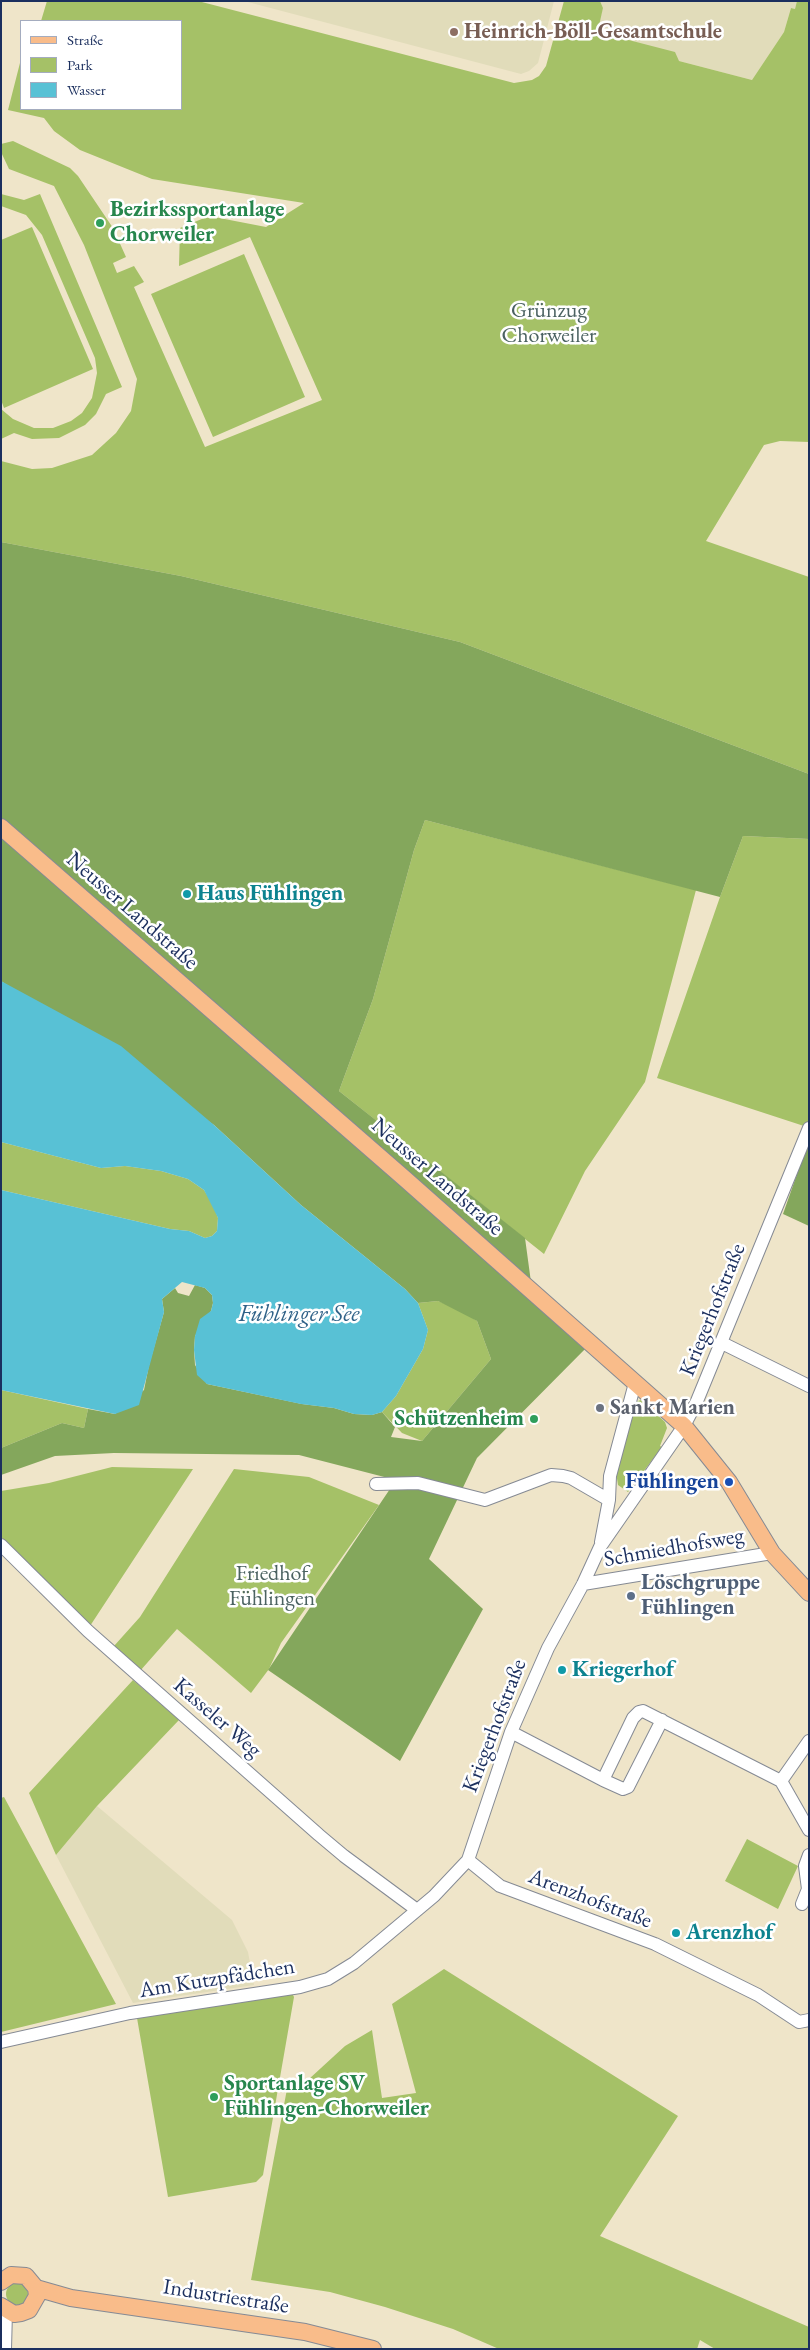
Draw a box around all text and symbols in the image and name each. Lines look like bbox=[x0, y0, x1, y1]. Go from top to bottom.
place label: Heinrich-Böll-Gesamtschule bbox=[464, 19, 722, 45]
legend bbox=[20, 20, 182, 110]
marker: Heinrich-Böll-Gesamtschule bbox=[448, 26, 460, 38]
text: Straße bbox=[67, 30, 103, 49]
text: Park bbox=[67, 55, 93, 74]
text: Wasser bbox=[67, 80, 106, 99]
place label: Bezirkssportanlage Chorweiler bbox=[110, 197, 285, 248]
marker: Bezirkssportanlage Chorweiler bbox=[94, 217, 106, 229]
park label: Grünzug Chorweiler bbox=[502, 298, 596, 350]
street label: Neusser Landstraße bbox=[61, 846, 203, 976]
place label: Haus Fühlingen bbox=[197, 881, 343, 907]
marker: Haus Fühlingen bbox=[181, 888, 193, 900]
street label: Neusser Landstraße bbox=[366, 1112, 508, 1242]
street label: Kriegerhofstraße bbox=[674, 1240, 752, 1380]
water label: Fühlinger See bbox=[238, 1300, 360, 1328]
place label: Sankt Marien bbox=[610, 1395, 735, 1421]
marker: Sankt Marien bbox=[594, 1402, 606, 1414]
place label: Schützenheim bbox=[394, 1406, 524, 1432]
marker: Schützenheim bbox=[528, 1413, 540, 1425]
place label: Fühlingen bbox=[625, 1469, 719, 1495]
marker: Fühlingen bbox=[723, 1476, 735, 1488]
street label: Schmiedhofsweg bbox=[602, 1523, 746, 1573]
park label: Friedhof Fühlingen bbox=[229, 1561, 315, 1612]
place label: Löschgruppe Fühlingen bbox=[641, 1570, 760, 1622]
marker: Löschgruppe Fühlingen bbox=[625, 1590, 637, 1602]
street label: Kriegerhofstraße bbox=[457, 1656, 533, 1796]
place label: Kriegerhof bbox=[572, 1657, 674, 1683]
marker: Kriegerhof bbox=[556, 1664, 568, 1676]
street label: Kasseler Weg bbox=[167, 1673, 267, 1763]
street label: Arenzhofstraße bbox=[525, 1863, 655, 1935]
place label: Arenzhof bbox=[686, 1920, 773, 1946]
marker: Arenzhof bbox=[670, 1927, 682, 1939]
street label: Am Kutzpfädchen bbox=[138, 1954, 296, 2004]
place label: Sportanlage SV Fühlingen-Chorweiler bbox=[224, 2071, 429, 2122]
marker: Sportanlage SV Fühlingen-Chorweiler bbox=[208, 2091, 220, 2103]
street label: Industriestraße bbox=[161, 2274, 291, 2320]

